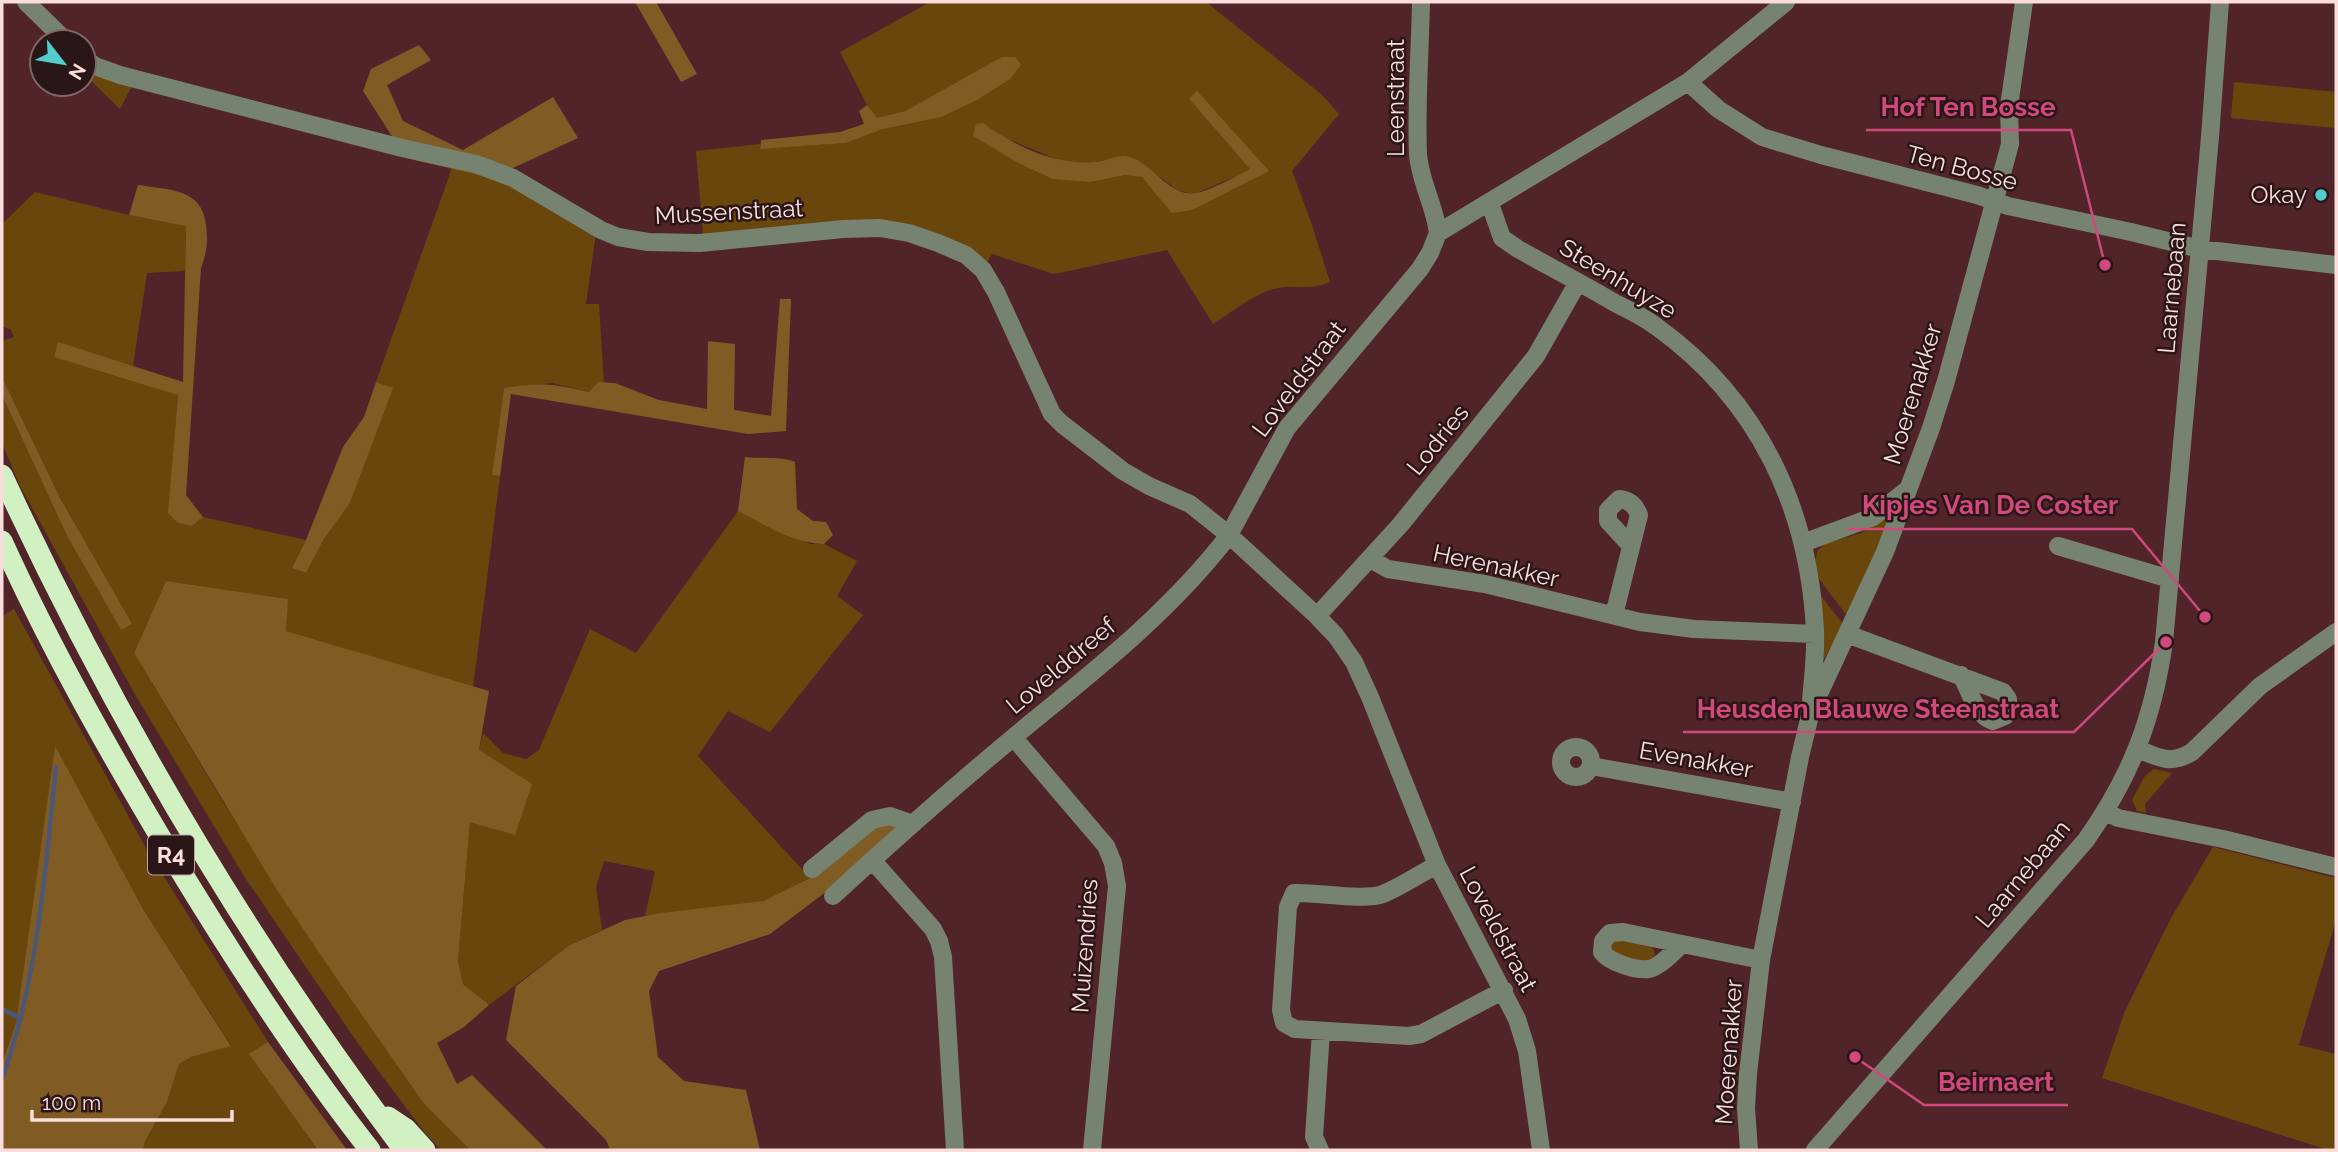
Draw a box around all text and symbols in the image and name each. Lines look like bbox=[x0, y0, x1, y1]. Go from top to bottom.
north arrow bbox=[28, 28, 98, 98]
street label: Leenstraat bbox=[1381, 39, 1410, 157]
text: N bbox=[64, 60, 91, 84]
callout: Hof Ten Bosse bbox=[1866, 83, 2071, 130]
text: Hof Ten Bosse bbox=[1880, 92, 2056, 122]
street label: Ten Bosse bbox=[1903, 139, 2021, 196]
place label: Okay bbox=[2251, 180, 2307, 209]
marker: Okay bbox=[2313, 187, 2329, 203]
street label: Mussenstraat bbox=[654, 193, 804, 230]
street label: Laarnebaan bbox=[2151, 221, 2192, 355]
street label: Steenhuyze bbox=[1555, 232, 1682, 325]
street label: Loveldstraat bbox=[1246, 315, 1352, 442]
street label: Moerenakker bbox=[1877, 319, 1948, 468]
street label: Lodries bbox=[1400, 399, 1475, 481]
callout: Kipjes Van De Coster bbox=[1847, 482, 2132, 529]
text: Kipjes Van De Coster bbox=[1862, 490, 2118, 520]
street label: Herenakker bbox=[1430, 538, 1562, 593]
street label: Lovelddreef bbox=[1000, 611, 1122, 720]
callout: Heusden Blauwe Steenstraat bbox=[1683, 685, 2074, 732]
text: Heusden Blauwe Steenstraat bbox=[1697, 694, 2059, 724]
street label: Evenakker bbox=[1637, 735, 1756, 784]
street label: Laarnebaan bbox=[1969, 814, 2076, 933]
road number: R4 bbox=[148, 835, 194, 874]
street label: Loveldstraat bbox=[1453, 861, 1544, 996]
street label: Muizendries bbox=[1065, 878, 1104, 1014]
street label: Moerenakker bbox=[1709, 978, 1748, 1126]
callout: Beirnaert bbox=[1924, 1058, 2068, 1105]
text: Beirnaert bbox=[1938, 1067, 2054, 1097]
scale bar bbox=[32, 1078, 231, 1122]
text: 100 m bbox=[42, 1090, 101, 1115]

